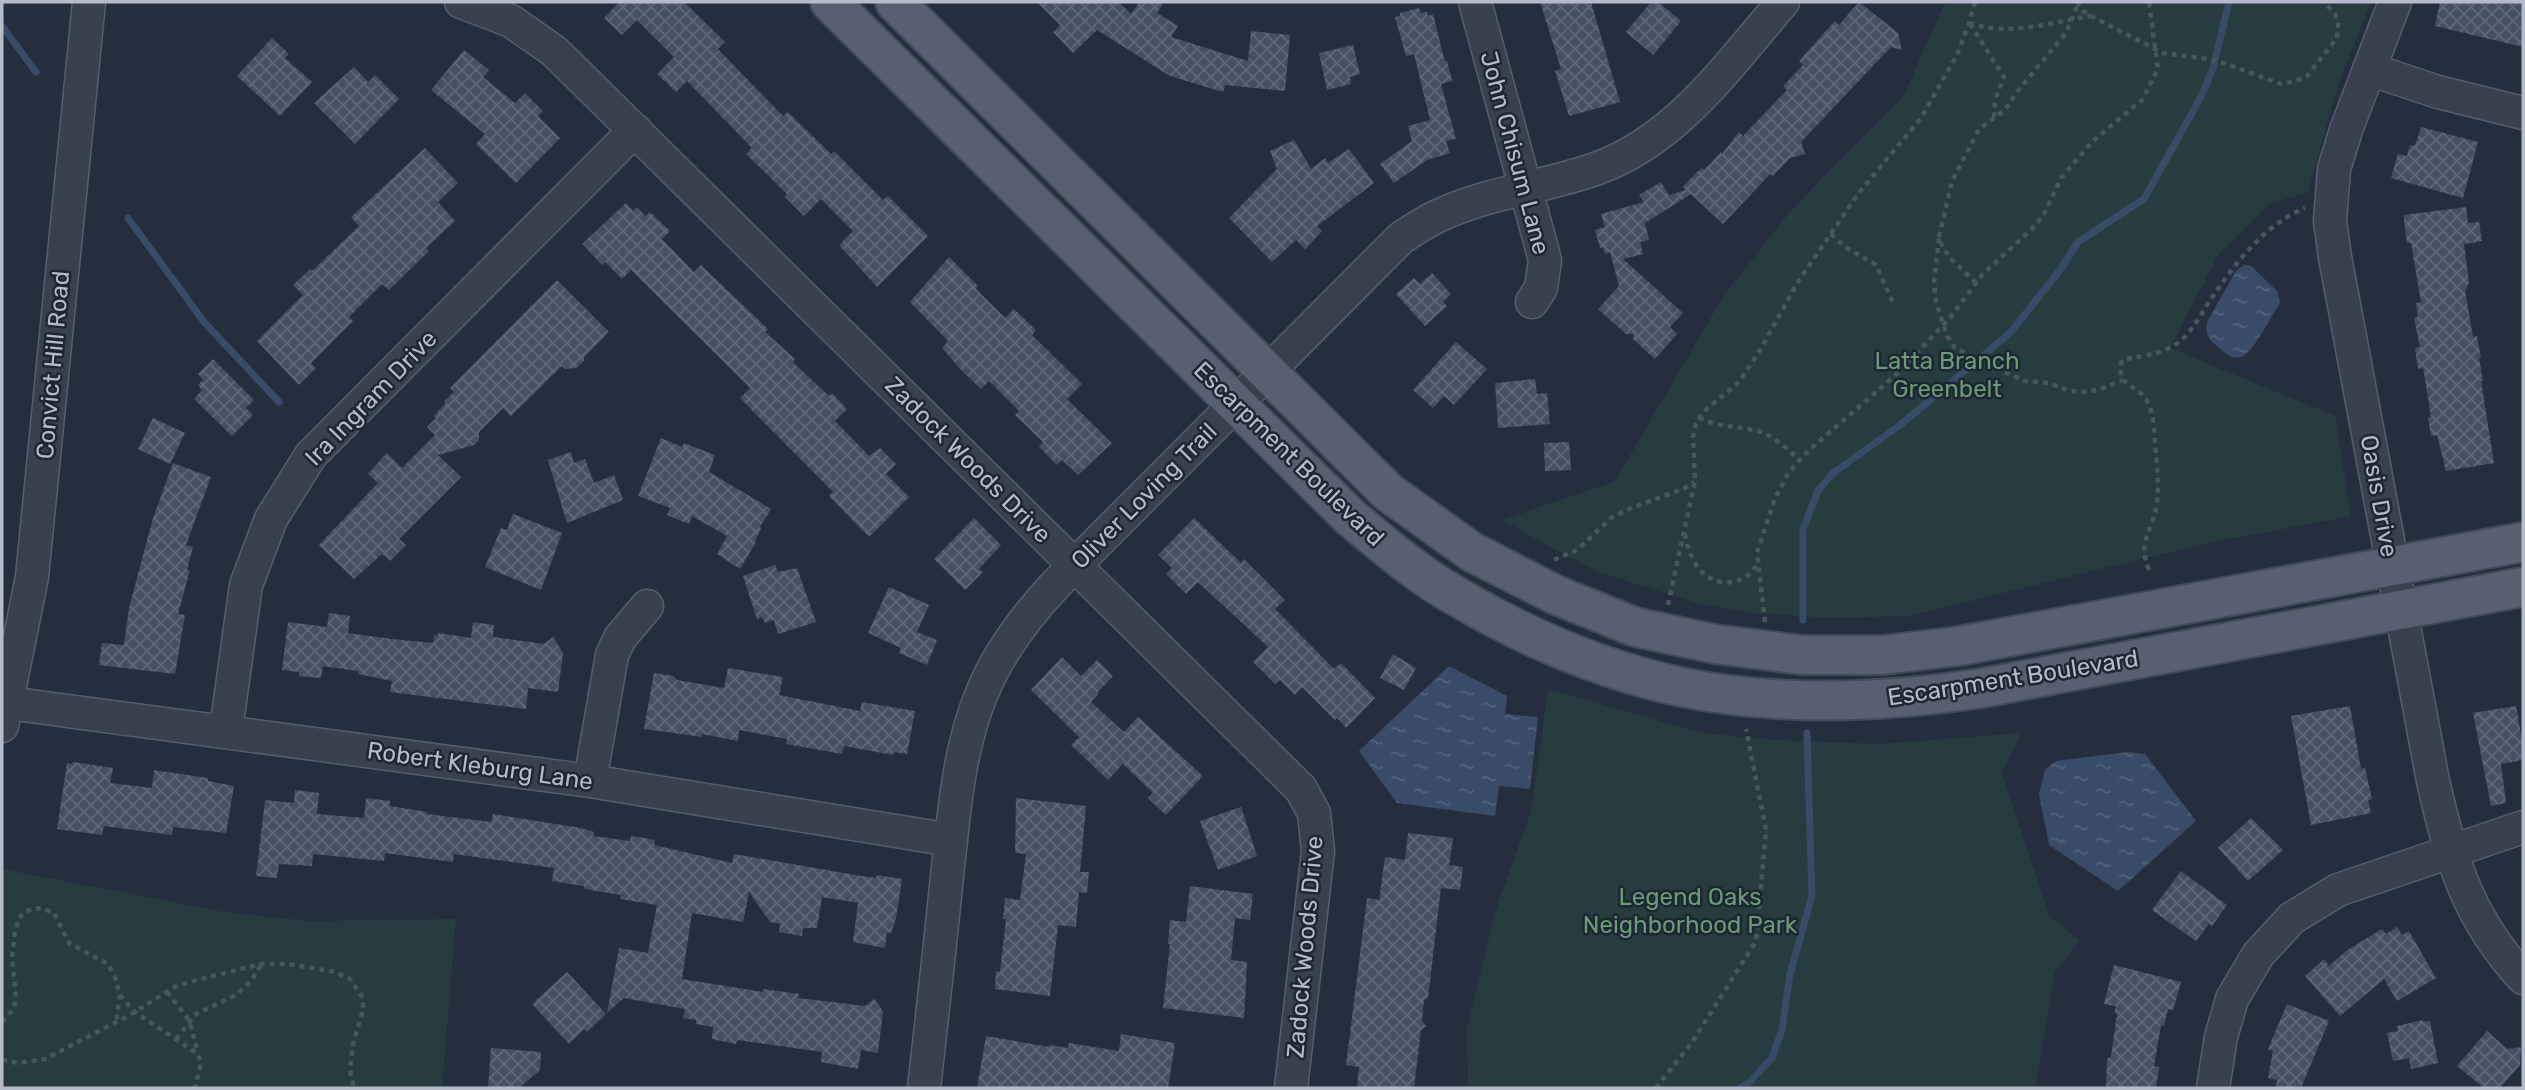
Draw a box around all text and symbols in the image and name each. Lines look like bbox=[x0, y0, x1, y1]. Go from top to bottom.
street label: John Chisum Lane bbox=[1474, 48, 1556, 258]
street label: Convict Hill Road bbox=[31, 270, 75, 460]
street label: Ira Ingram Drive bbox=[299, 325, 443, 471]
park label: Latta Branch Greenbelt bbox=[1874, 347, 2020, 403]
street label: Escarpment Boulevard bbox=[1188, 356, 1390, 552]
street label: Zadock Woods Drive bbox=[879, 371, 1057, 549]
street label: Oliver Loving Trail bbox=[1065, 417, 1223, 575]
street label: Oasis Drive bbox=[2354, 433, 2404, 559]
street label: Escarpment Boulevard bbox=[1886, 644, 2140, 712]
street label: Robert Kleburg Lane bbox=[365, 736, 595, 796]
street label: Zadock Woods Drive bbox=[1281, 835, 1329, 1059]
park label: Legend Oaks Neighborhood Park bbox=[1583, 883, 1798, 939]

